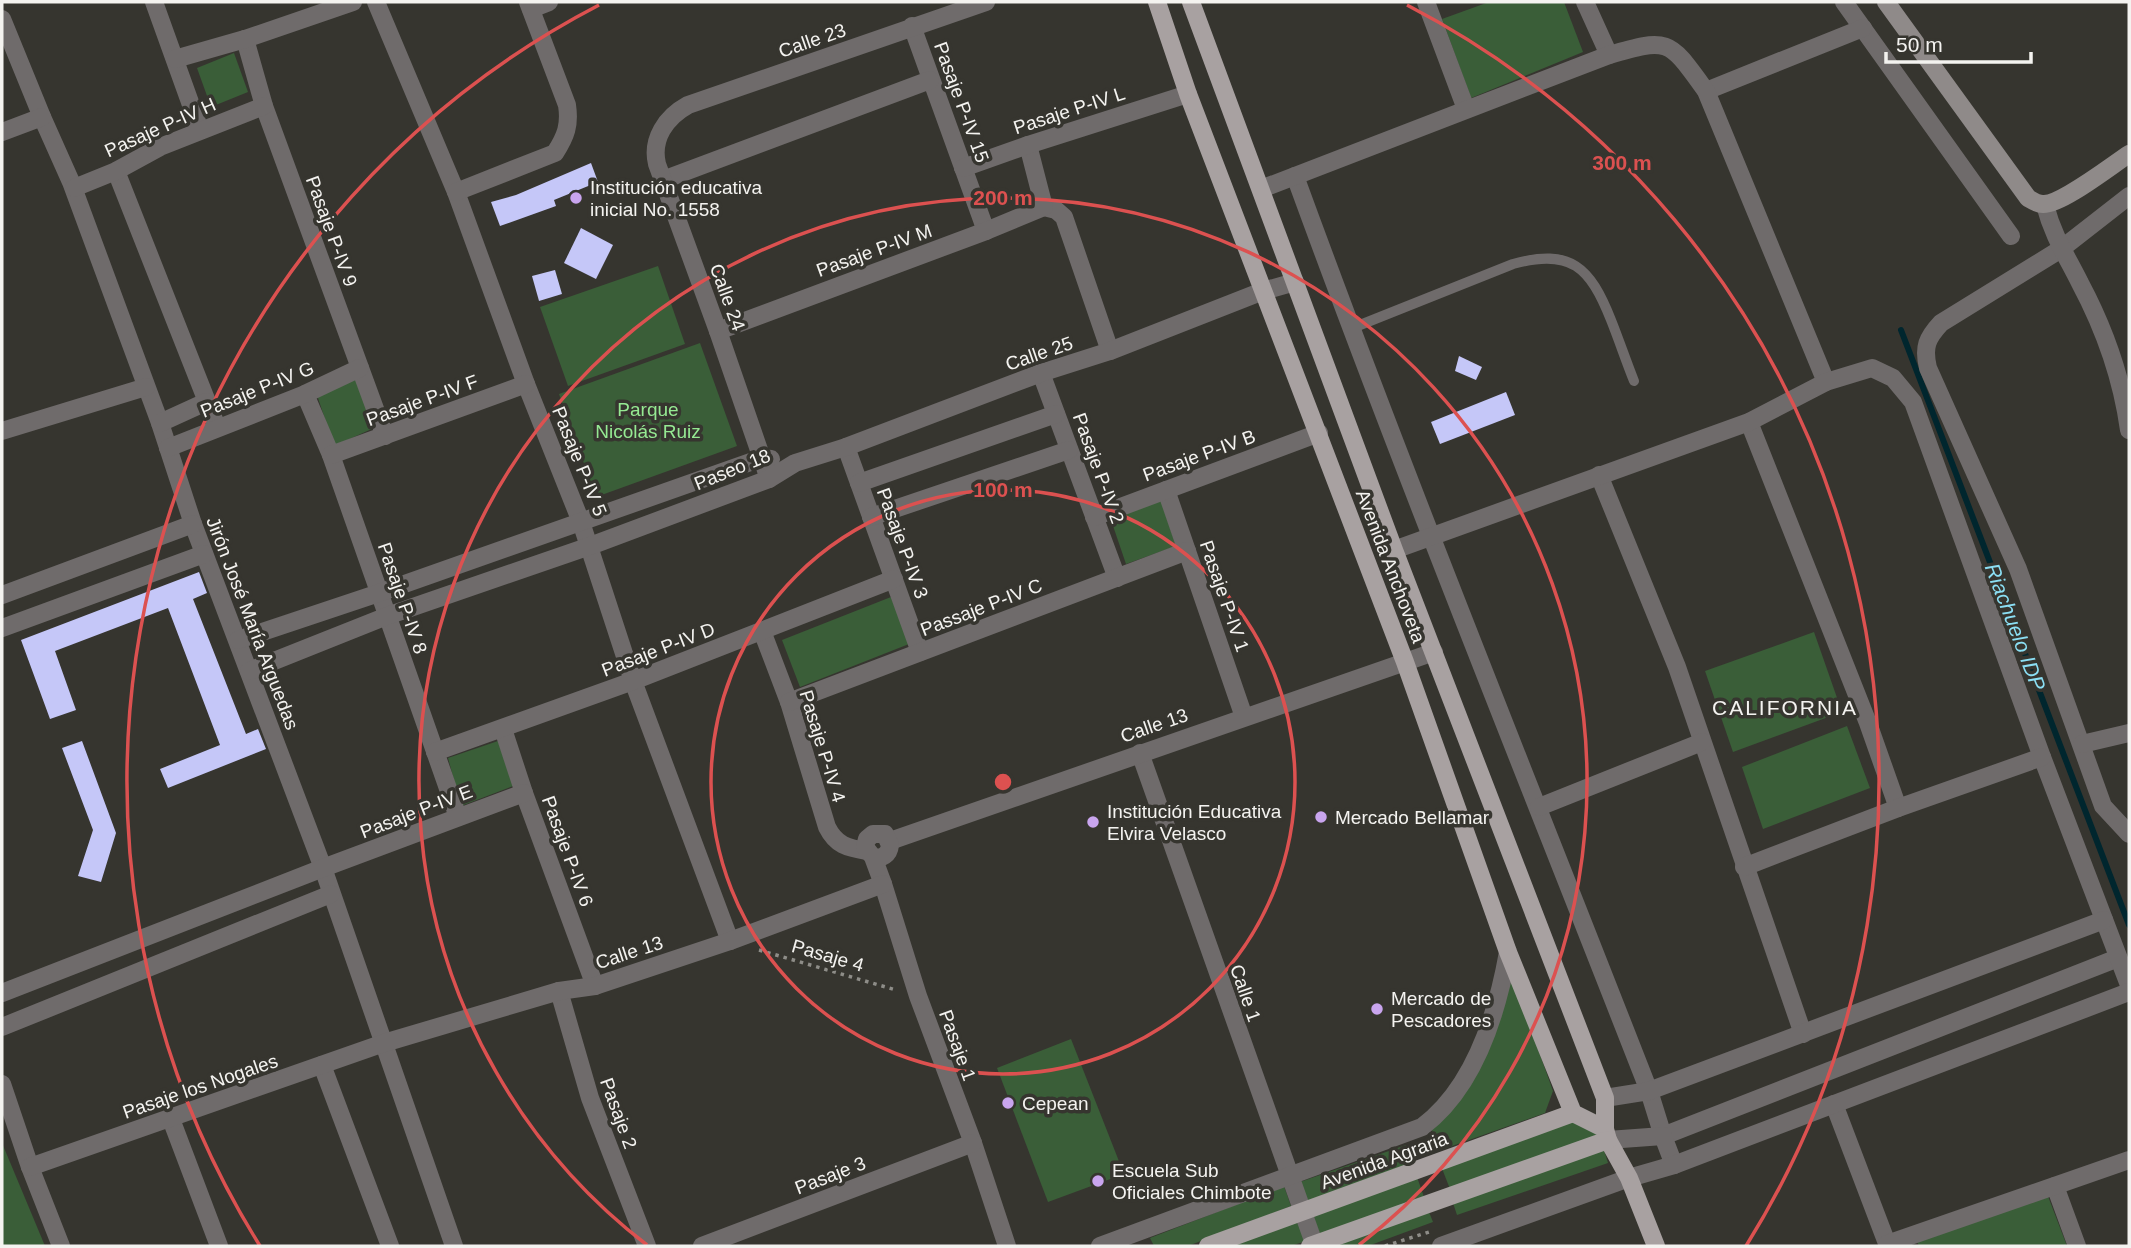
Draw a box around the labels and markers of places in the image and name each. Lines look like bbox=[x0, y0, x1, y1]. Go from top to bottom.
place label: Institución educativa inicial No. 1558 bbox=[590, 177, 763, 220]
marker: Institución educativa inicial No. 1558 bbox=[568, 190, 584, 206]
centre of rings bbox=[991, 770, 1015, 794]
place label: Institución Educativa Elvira Velasco bbox=[1107, 801, 1282, 844]
place label: Mercado Bellamar bbox=[1335, 807, 1490, 828]
marker: Mercado Bellamar bbox=[1313, 809, 1329, 825]
marker: Institución Educativa Elvira Velasco bbox=[1085, 814, 1101, 830]
place label: Mercado de Pescadores bbox=[1391, 988, 1491, 1031]
marker: Mercado de Pescadores bbox=[1369, 1001, 1385, 1017]
place label: Cepean bbox=[1022, 1093, 1089, 1114]
marker: Cepean bbox=[1000, 1095, 1016, 1111]
place label: Escuela Sub Oficiales Chimbote bbox=[1112, 1160, 1271, 1203]
marker: Escuela Sub Oficiales Chimbote bbox=[1090, 1173, 1106, 1189]

